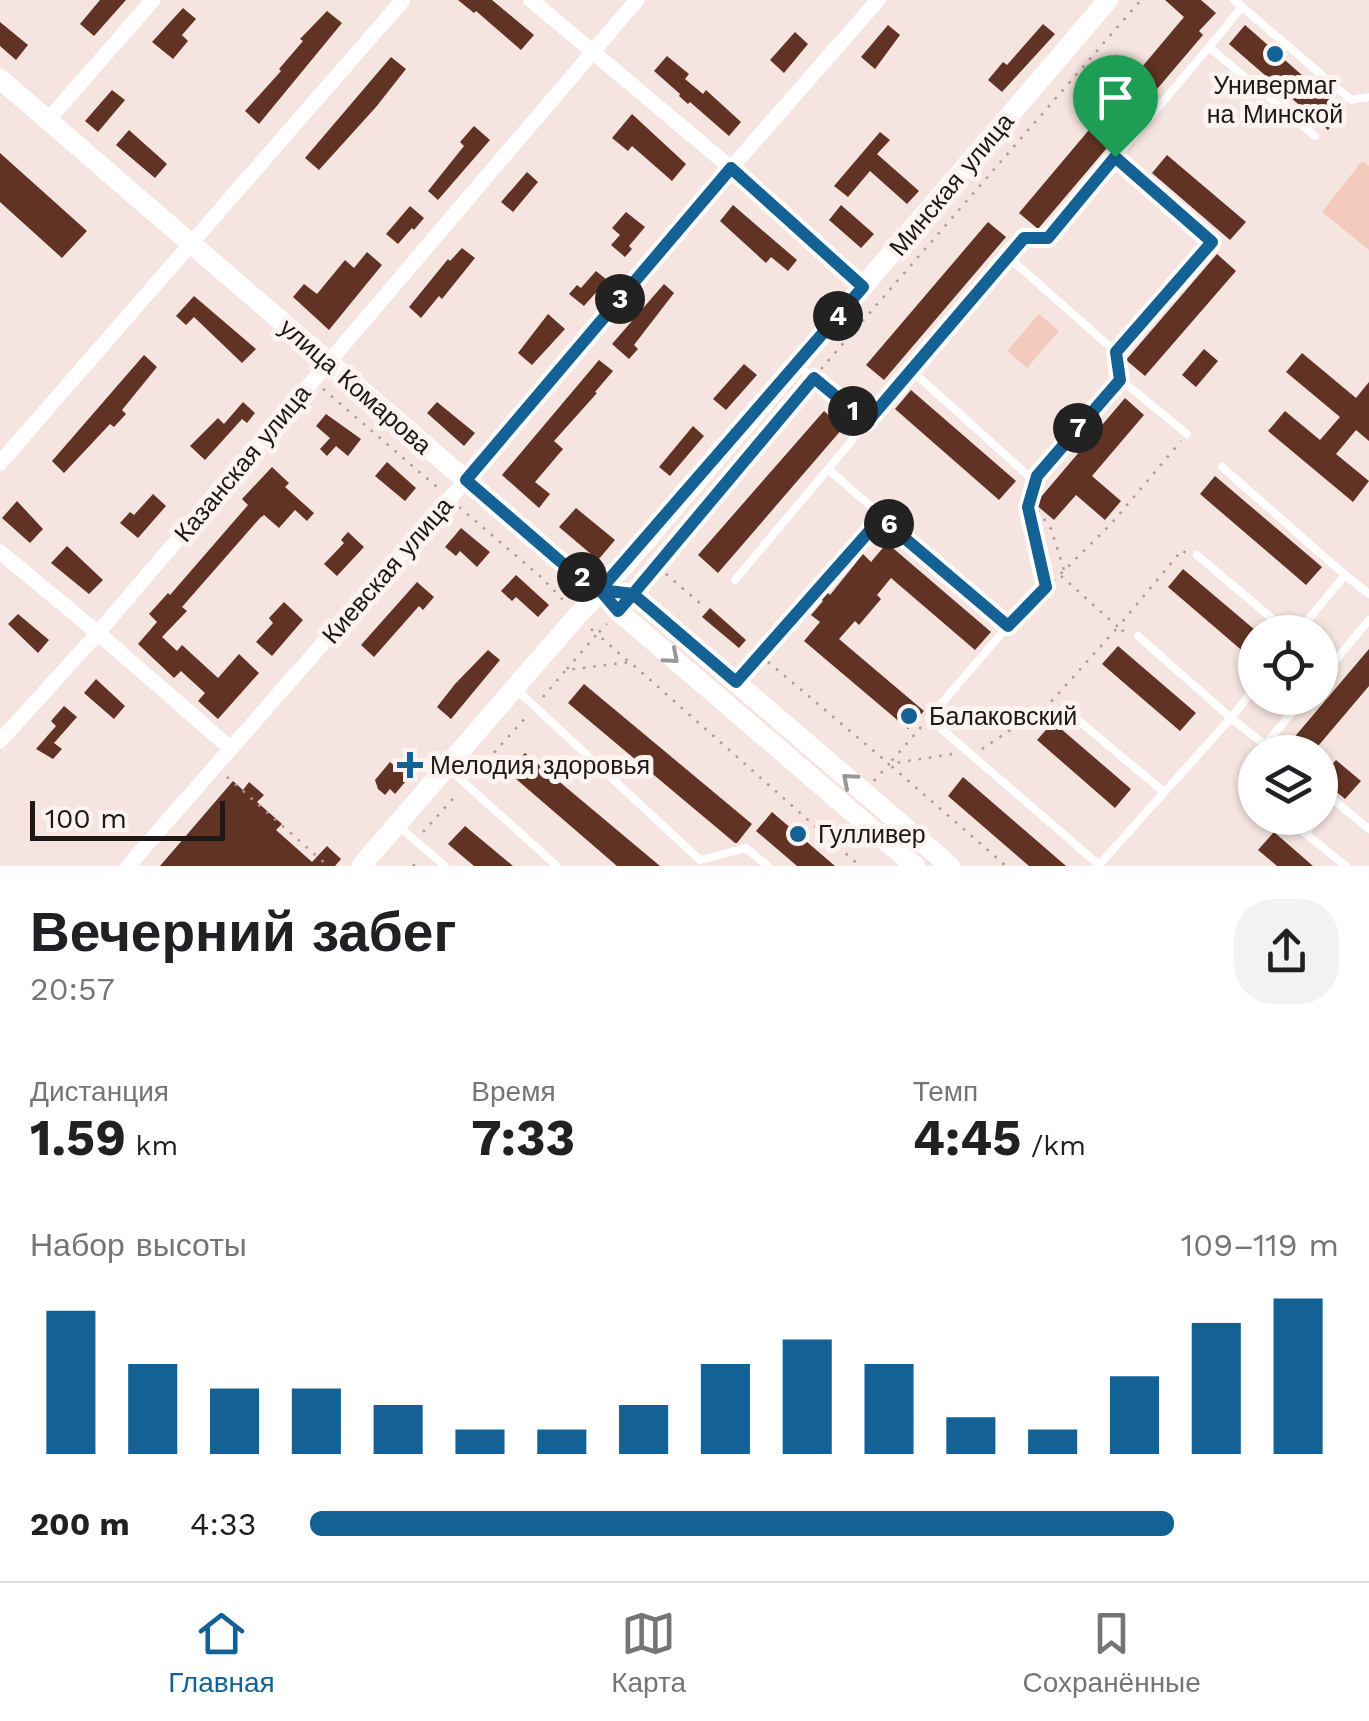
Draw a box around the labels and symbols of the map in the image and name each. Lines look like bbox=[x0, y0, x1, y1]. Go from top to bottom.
marker: Универмаг на Минской bbox=[1264, 43, 1286, 65]
pin bbox=[1073, 55, 1158, 158]
place label: Универмаг на Минской bbox=[1207, 71, 1343, 129]
street label: Минская улица bbox=[883, 107, 1020, 262]
pin: 3 bbox=[595, 274, 645, 324]
pin: 4 bbox=[813, 291, 863, 341]
street label: улица Комарова bbox=[274, 313, 438, 460]
street label: Казанская улица bbox=[168, 379, 317, 548]
pin: 1 bbox=[828, 386, 878, 436]
pin: 7 bbox=[1053, 403, 1103, 453]
street label: Киевская улица bbox=[316, 491, 459, 649]
pin: 6 bbox=[864, 499, 914, 549]
pin: 2 bbox=[557, 552, 607, 602]
one-way arrow bbox=[660, 645, 678, 663]
place label: Балаковский bbox=[929, 702, 1077, 731]
marker: Балаковский bbox=[898, 705, 920, 727]
place label: Мелодия здоровья bbox=[430, 751, 650, 780]
marker: Мелодия здоровья bbox=[399, 754, 421, 776]
one-way arrow bbox=[842, 773, 861, 791]
scale bar bbox=[30, 796, 225, 840]
place label: Гулливер bbox=[818, 820, 926, 849]
marker: Гулливер bbox=[787, 823, 809, 845]

